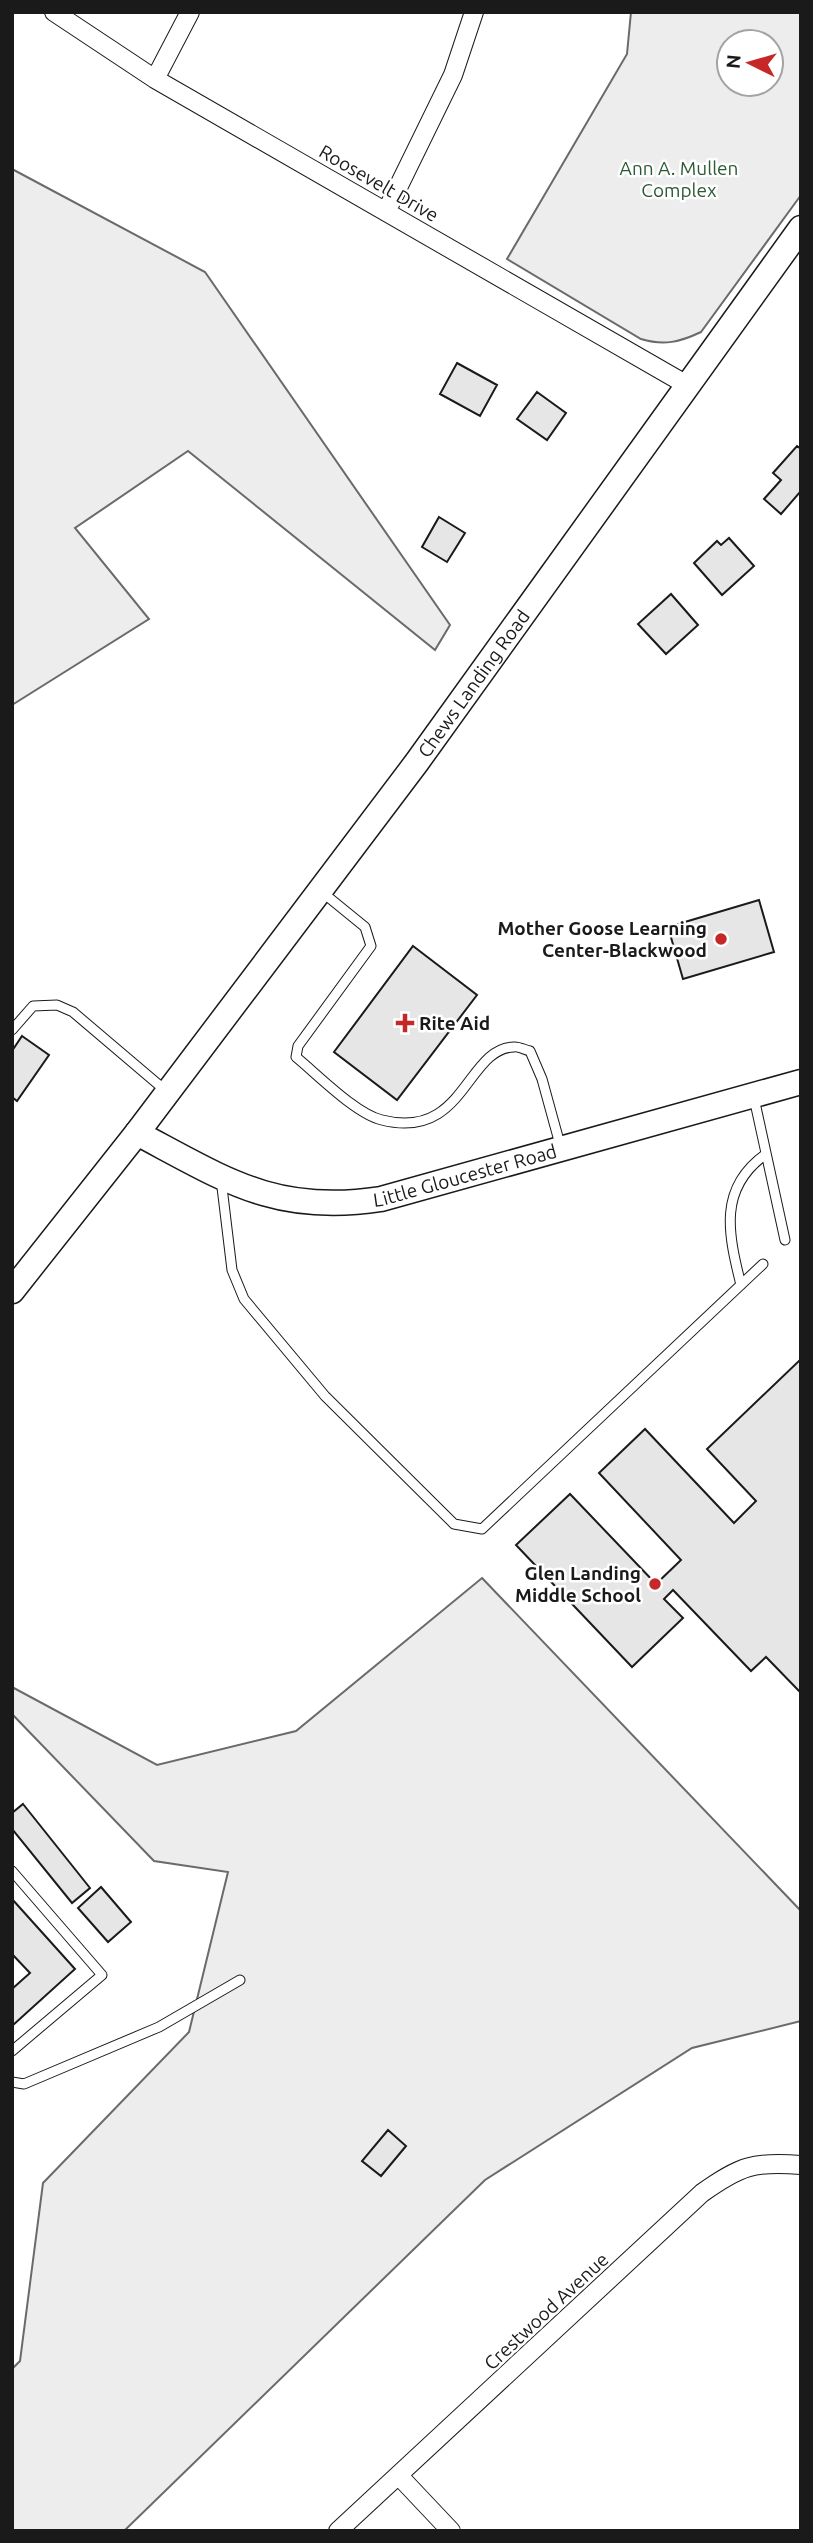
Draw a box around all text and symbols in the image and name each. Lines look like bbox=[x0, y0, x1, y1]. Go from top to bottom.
north arrow bbox=[715, 28, 785, 98]
text: N bbox=[721, 53, 745, 70]
street label: Roosevelt Drive bbox=[315, 140, 443, 226]
park label: Ann A. Mullen Complex bbox=[620, 157, 738, 201]
street label: Chews Landing Road bbox=[413, 605, 534, 762]
place label: Mother Goose Learning Center-Blackwood bbox=[497, 917, 707, 961]
marker: Mother Goose Learning Center-Blackwood bbox=[713, 931, 729, 947]
place label: Rite Aid bbox=[419, 1012, 490, 1034]
marker: Rite Aid bbox=[397, 1015, 413, 1031]
street label: Little Gloucester Road bbox=[372, 1140, 559, 1211]
place label: Glen Landing Middle School bbox=[515, 1562, 641, 1606]
marker: Glen Landing Middle School bbox=[647, 1576, 663, 1592]
street label: Crestwood Avenue bbox=[479, 2248, 613, 2374]

